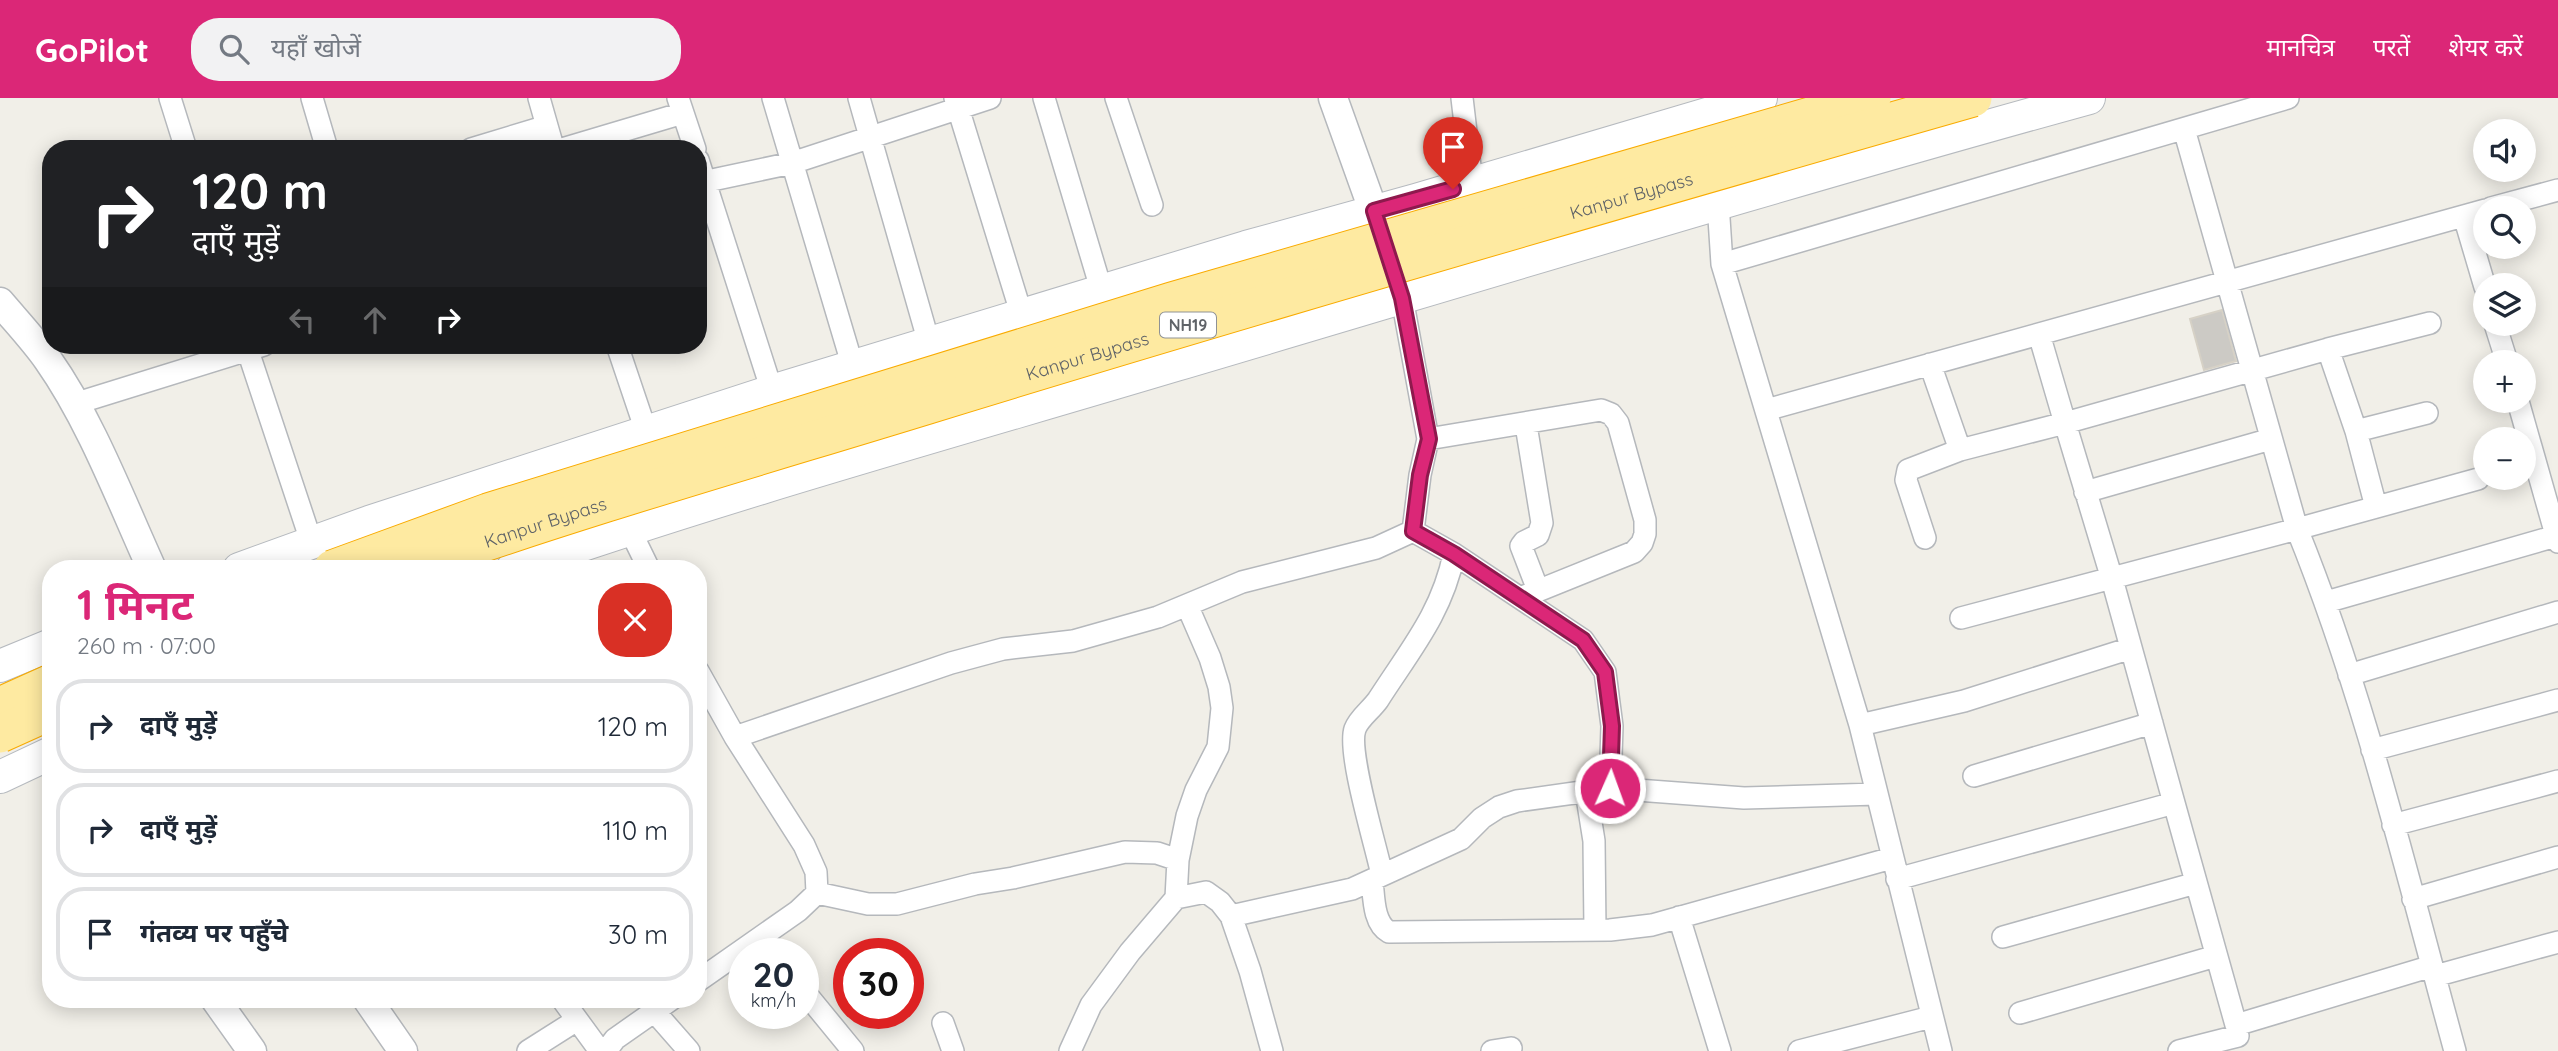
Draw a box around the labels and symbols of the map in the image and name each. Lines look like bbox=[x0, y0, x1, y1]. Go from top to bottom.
pin bbox=[1423, 117, 1483, 189]
street label: Kanpur Bypass bbox=[1567, 167, 1696, 224]
road number: NH19 bbox=[1160, 313, 1216, 338]
street label: Kanpur Bypass bbox=[1023, 327, 1152, 385]
street label: Kanpur Bypass bbox=[481, 492, 609, 553]
position arrow bbox=[1573, 751, 1647, 825]
speed limit sign: 30 bbox=[833, 938, 924, 1029]

